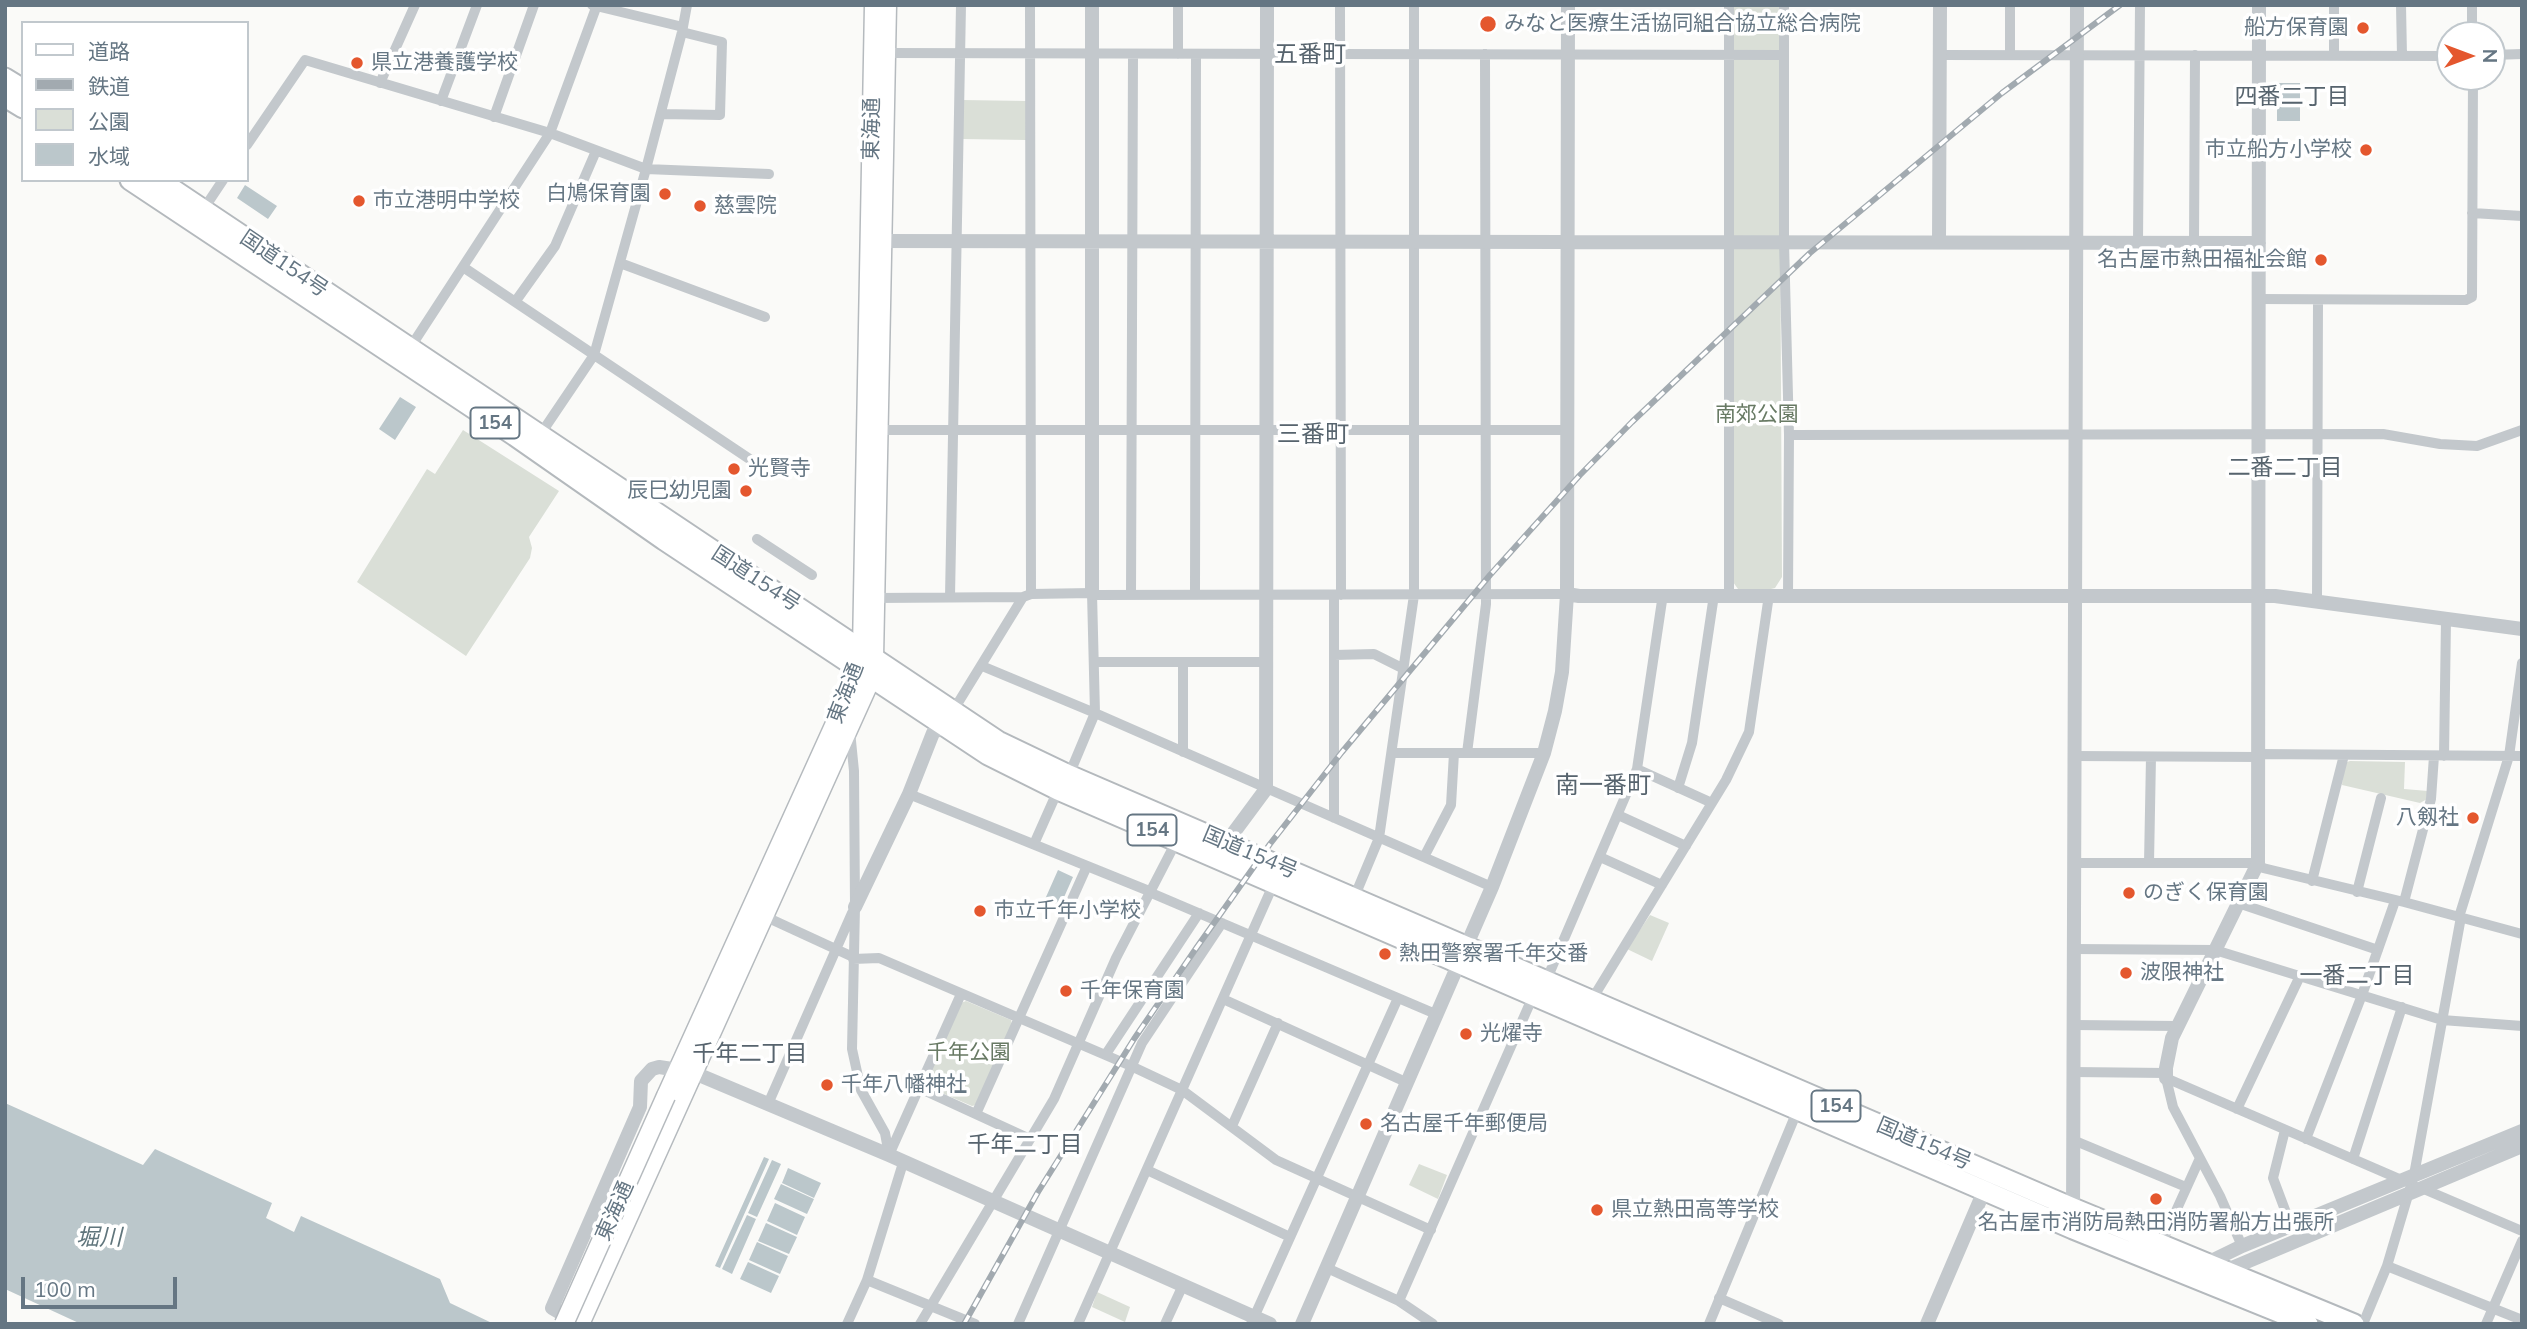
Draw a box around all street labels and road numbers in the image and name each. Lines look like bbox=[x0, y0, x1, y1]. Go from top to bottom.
street label: 東海通 bbox=[859, 97, 885, 161]
street label: 国道154号 bbox=[235, 225, 333, 303]
road number: 154 bbox=[470, 408, 520, 438]
street label: 国道154号 bbox=[707, 541, 805, 617]
street label: 東海通 bbox=[823, 659, 869, 727]
road number: 154 bbox=[1128, 814, 1176, 846]
street label: 国道154号 bbox=[1199, 822, 1301, 884]
road number: 154 bbox=[1812, 1090, 1860, 1122]
street label: 国道154号 bbox=[1873, 1113, 1975, 1175]
street label: 東海通 bbox=[591, 1177, 639, 1245]

